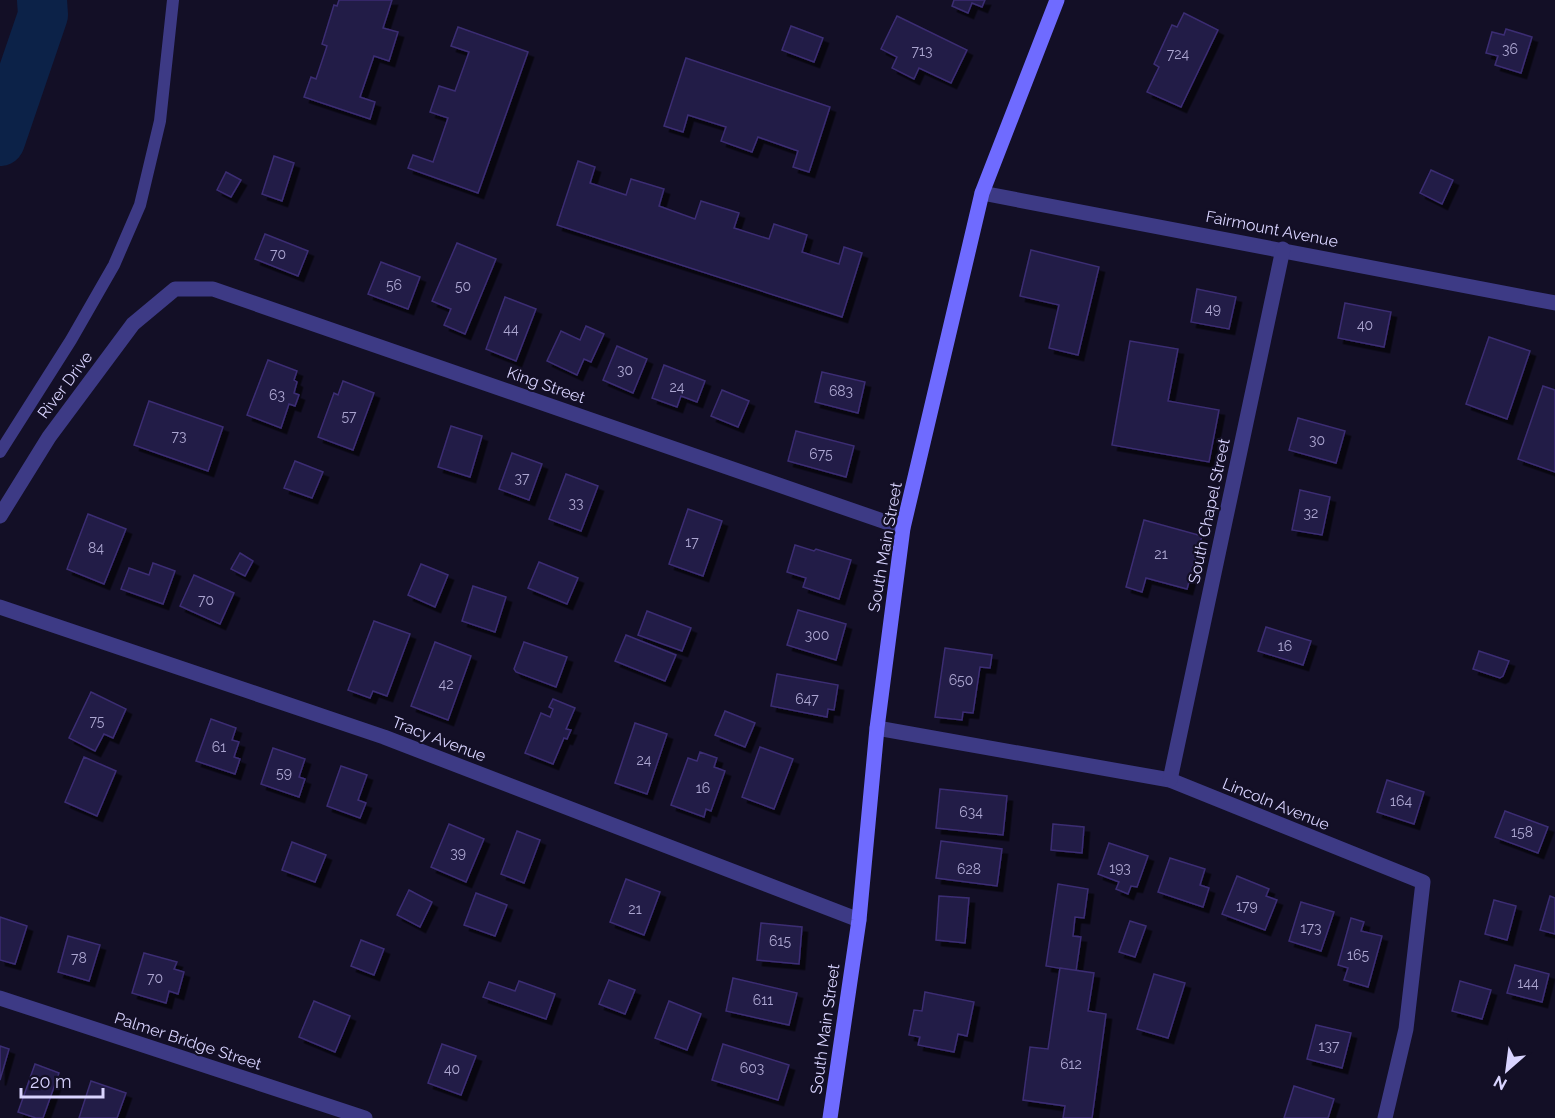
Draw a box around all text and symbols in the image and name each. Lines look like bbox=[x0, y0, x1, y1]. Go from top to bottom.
house number: 36 bbox=[1502, 41, 1518, 57]
house number: 713 bbox=[912, 43, 932, 59]
house number: 724 bbox=[1167, 46, 1190, 62]
street label: Fairmount Avenue bbox=[1204, 207, 1340, 251]
house number: 70 bbox=[270, 246, 286, 262]
house number: 56 bbox=[386, 277, 402, 293]
house number: 50 bbox=[455, 278, 471, 294]
house number: 49 bbox=[1205, 301, 1221, 317]
house number: 40 bbox=[1357, 317, 1373, 333]
house number: 44 bbox=[503, 321, 519, 337]
street label: River Drive bbox=[34, 348, 96, 422]
house number: 30 bbox=[617, 362, 633, 378]
street label: King Street bbox=[504, 363, 588, 407]
house number: 24 bbox=[670, 379, 685, 395]
house number: 683 bbox=[829, 383, 853, 399]
house number: 63 bbox=[269, 387, 285, 403]
house number: 57 bbox=[341, 408, 357, 424]
house number: 73 bbox=[172, 428, 186, 444]
house number: 30 bbox=[1309, 432, 1325, 448]
street label: South Chapel Street bbox=[1184, 436, 1234, 585]
house number: 675 bbox=[809, 446, 833, 462]
house number: 37 bbox=[515, 470, 530, 486]
street label: South Main Street bbox=[864, 480, 906, 613]
house number: 33 bbox=[569, 495, 583, 511]
house number: 32 bbox=[1304, 505, 1318, 521]
house number: 17 bbox=[685, 534, 699, 550]
house number: 84 bbox=[88, 540, 104, 556]
house number: 21 bbox=[1154, 546, 1168, 562]
house number: 70 bbox=[198, 592, 214, 608]
house number: 300 bbox=[805, 627, 829, 643]
house number: 16 bbox=[1278, 638, 1292, 654]
house number: 650 bbox=[949, 672, 973, 688]
house number: 42 bbox=[439, 676, 453, 692]
house number: 647 bbox=[795, 691, 819, 707]
street label: Tracy Avenue bbox=[389, 712, 489, 766]
house number: 75 bbox=[90, 713, 105, 729]
house number: 61 bbox=[212, 739, 226, 755]
house number: 24 bbox=[637, 752, 652, 768]
house number: 59 bbox=[276, 765, 292, 781]
street label: Lincoln Avenue bbox=[1220, 774, 1332, 834]
house number: 16 bbox=[696, 780, 710, 796]
house number: 164 bbox=[1390, 793, 1412, 809]
house number: 634 bbox=[959, 804, 983, 820]
house number: 158 bbox=[1511, 824, 1533, 840]
house number: 39 bbox=[450, 845, 466, 861]
house number: 193 bbox=[1109, 860, 1131, 876]
house number: 628 bbox=[957, 861, 981, 877]
house number: 179 bbox=[1236, 898, 1258, 914]
house number: 21 bbox=[628, 901, 642, 917]
house number: 173 bbox=[1301, 920, 1321, 936]
house number: 615 bbox=[769, 933, 791, 949]
house number: 165 bbox=[1347, 947, 1369, 963]
house number: 78 bbox=[71, 950, 87, 966]
street label: South Main Street bbox=[806, 962, 844, 1095]
house number: 70 bbox=[147, 970, 163, 986]
house number: 144 bbox=[1517, 975, 1539, 991]
house number: 611 bbox=[753, 992, 773, 1008]
street label: Palmer Bridge Street bbox=[112, 1008, 265, 1074]
house number: 137 bbox=[1319, 1038, 1340, 1054]
north arrow bbox=[1477, 1040, 1537, 1100]
house number: 612 bbox=[1060, 1056, 1082, 1072]
house number: 603 bbox=[740, 1060, 764, 1076]
scale bar bbox=[21, 1061, 104, 1099]
house number: 40 bbox=[444, 1061, 460, 1077]
text: 20 m bbox=[30, 1071, 72, 1092]
text: N bbox=[1490, 1072, 1510, 1094]

